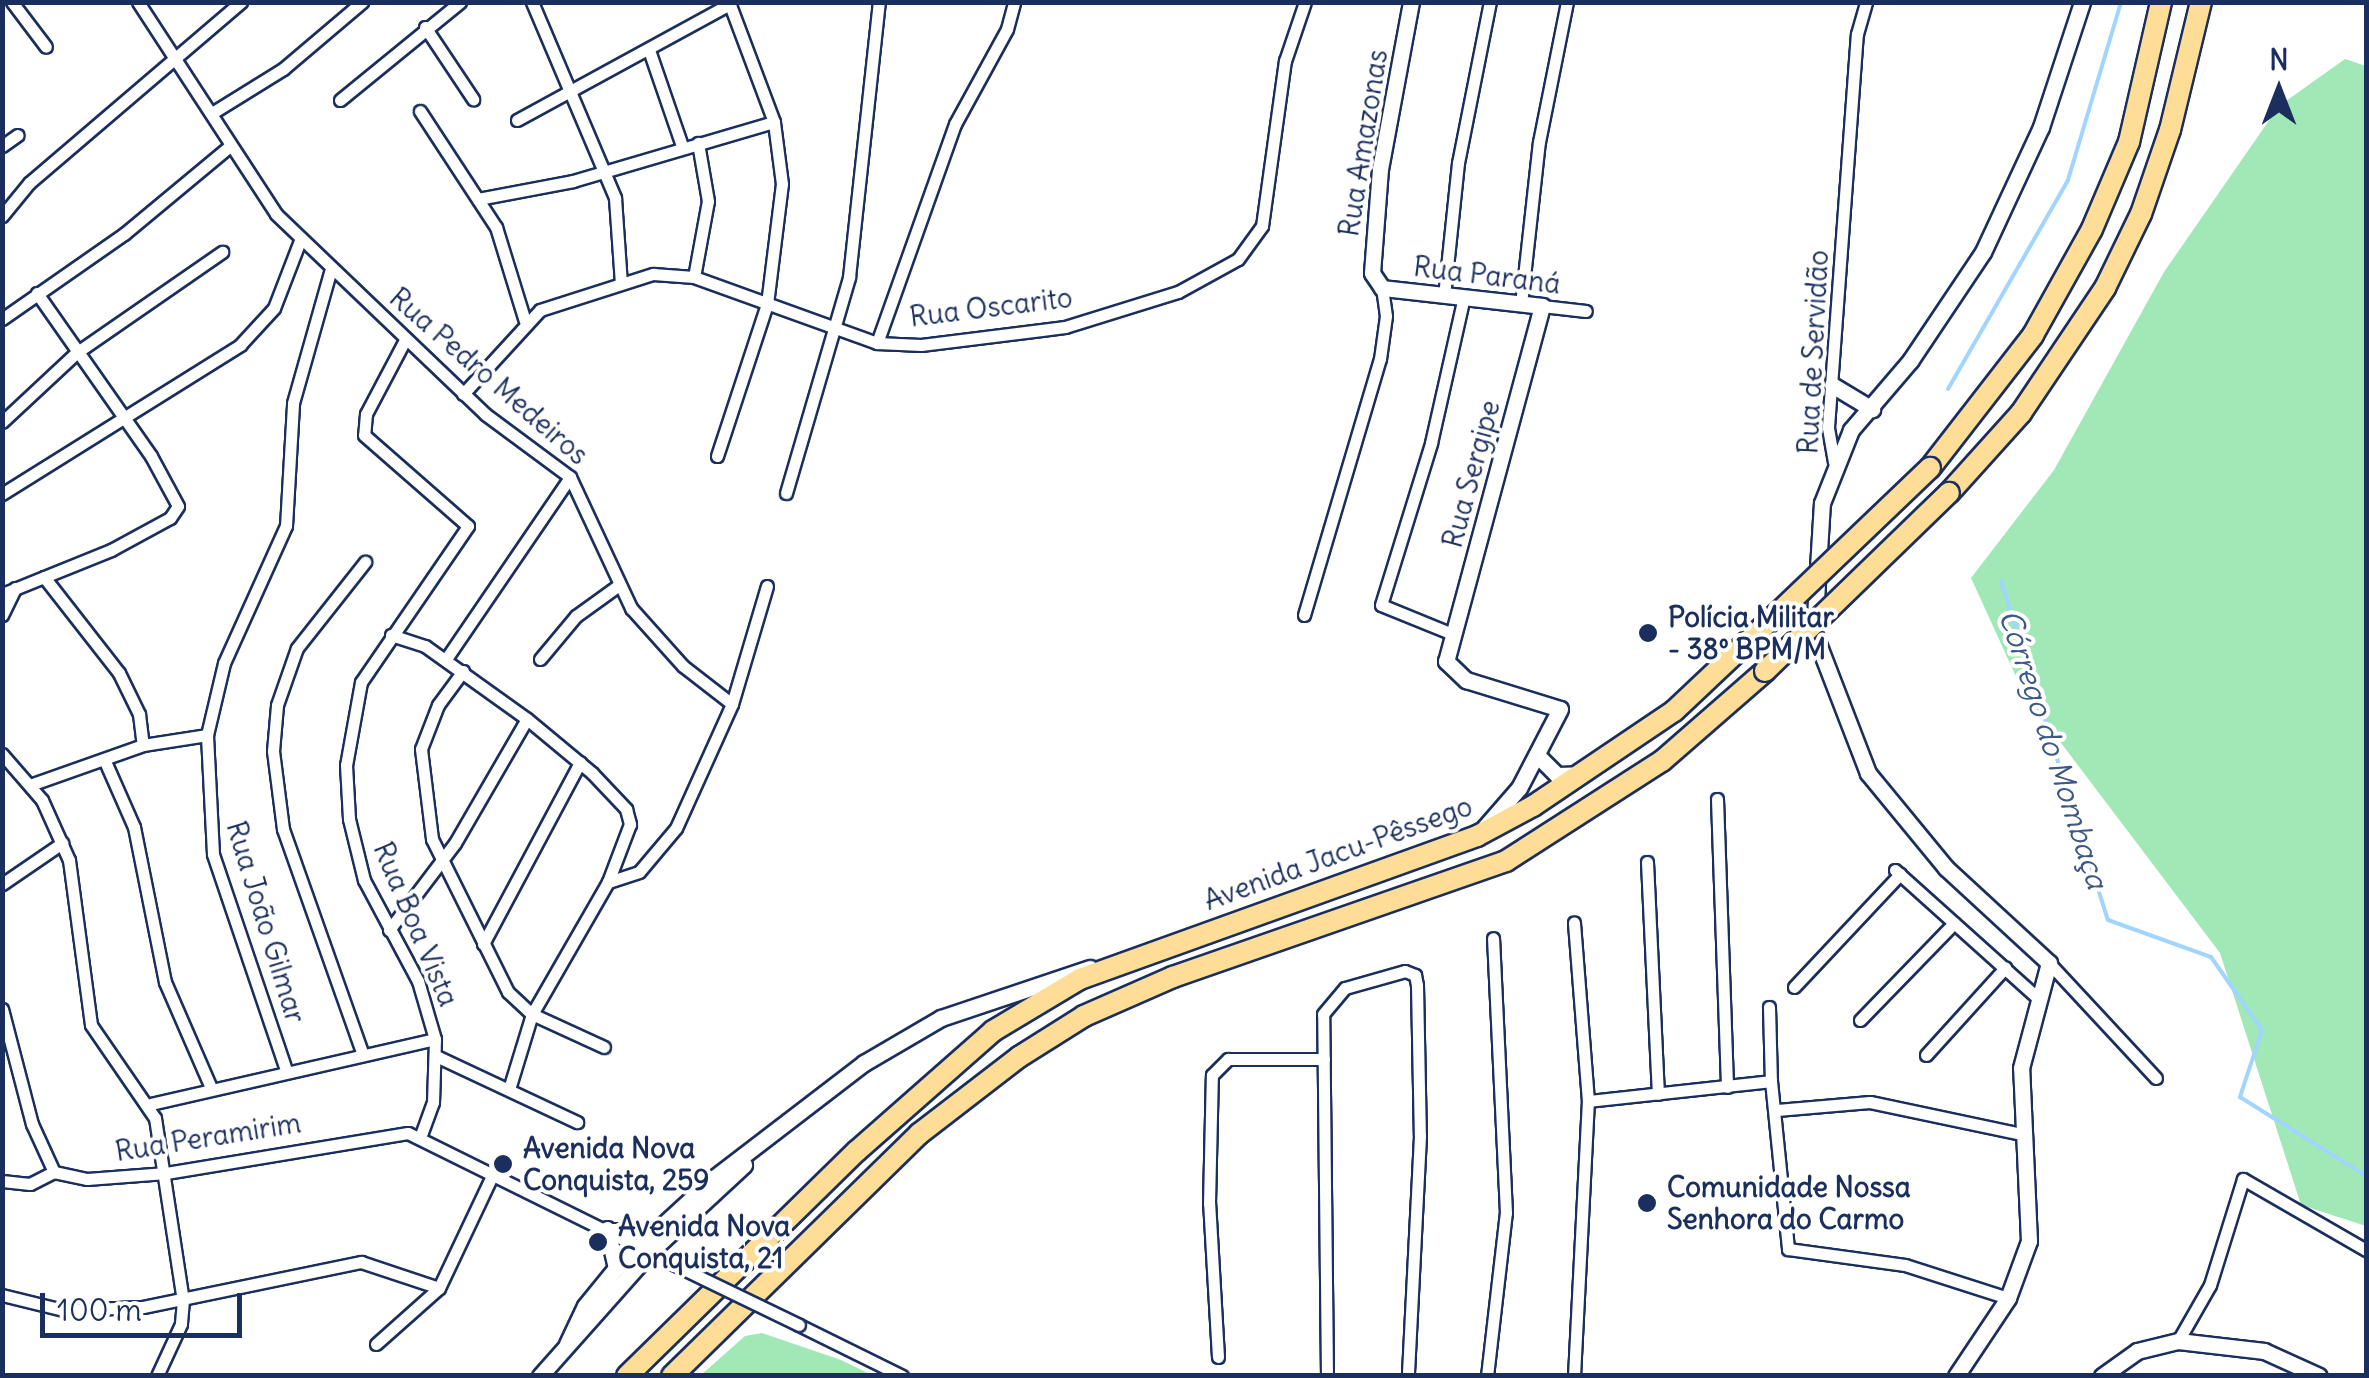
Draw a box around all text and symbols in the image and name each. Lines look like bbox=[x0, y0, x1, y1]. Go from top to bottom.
north arrow bbox=[2229, 40, 2329, 140]
text: N bbox=[2269, 42, 2289, 78]
street label: Rua Amazonas bbox=[1332, 47, 1394, 239]
street label: Rua Paraná bbox=[1412, 249, 1562, 301]
street label: Rua de Servidão bbox=[1791, 249, 1835, 455]
street label: Rua Oscarito bbox=[908, 280, 1074, 334]
street label: Rua Pedro Medeiros bbox=[383, 281, 595, 471]
street label: Rua Sergipe bbox=[1435, 397, 1507, 551]
place label: Polícia Militar - 38º BPM/M bbox=[1668, 600, 1834, 666]
water label: Córrego do Mombaça bbox=[1992, 605, 2116, 893]
marker: Polícia Militar - 38º BPM/M bbox=[1637, 622, 1659, 644]
street label: Avenida Jacu-Pêssego bbox=[1199, 789, 1477, 917]
street label: Rua João Gilmar bbox=[219, 817, 313, 1027]
street label: Rua Boa Vista bbox=[366, 837, 466, 1011]
street label: Rua Peramirim bbox=[113, 1106, 303, 1168]
place label: Avenida Nova Conquista, 259 bbox=[523, 1131, 709, 1197]
marker: Avenida Nova Conquista, 259 bbox=[492, 1153, 514, 1175]
place label: Comunidade Nossa Senhora do Carmo bbox=[1667, 1170, 1911, 1236]
marker: Comunidade Nossa Senhora do Carmo bbox=[1636, 1192, 1658, 1214]
place label: Avenida Nova Conquista, 21 bbox=[618, 1209, 790, 1275]
marker: Avenida Nova Conquista, 21 bbox=[587, 1231, 609, 1253]
scale bar bbox=[45, 1273, 248, 1335]
text: 100 m bbox=[57, 1291, 142, 1329]

